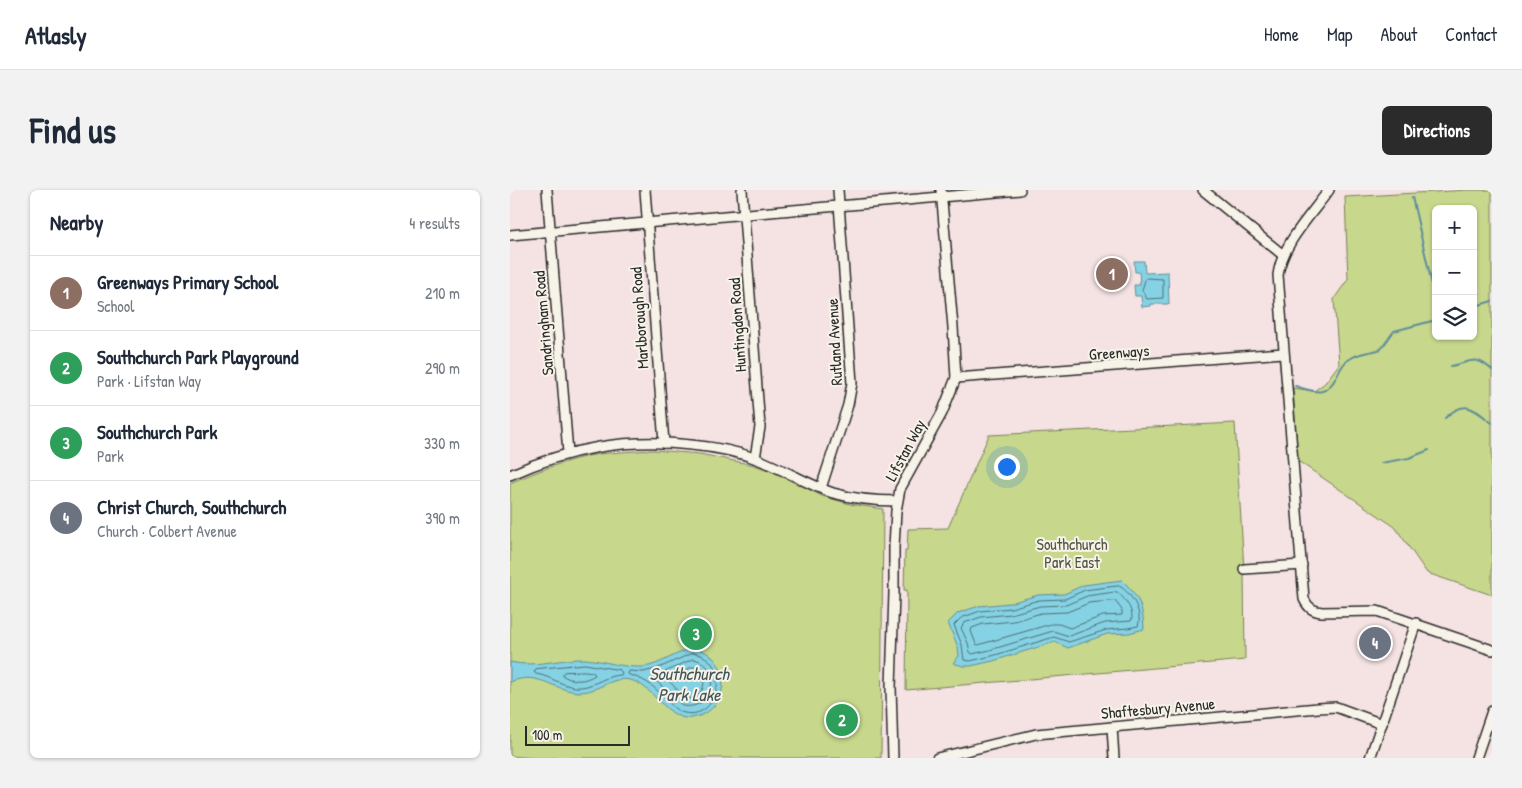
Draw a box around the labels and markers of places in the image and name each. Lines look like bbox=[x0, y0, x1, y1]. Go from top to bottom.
pin: 1 bbox=[1096, 255, 1128, 293]
pin: 3 bbox=[680, 615, 712, 653]
pin: 4 bbox=[1359, 624, 1391, 662]
pin: 2 bbox=[826, 701, 858, 739]

